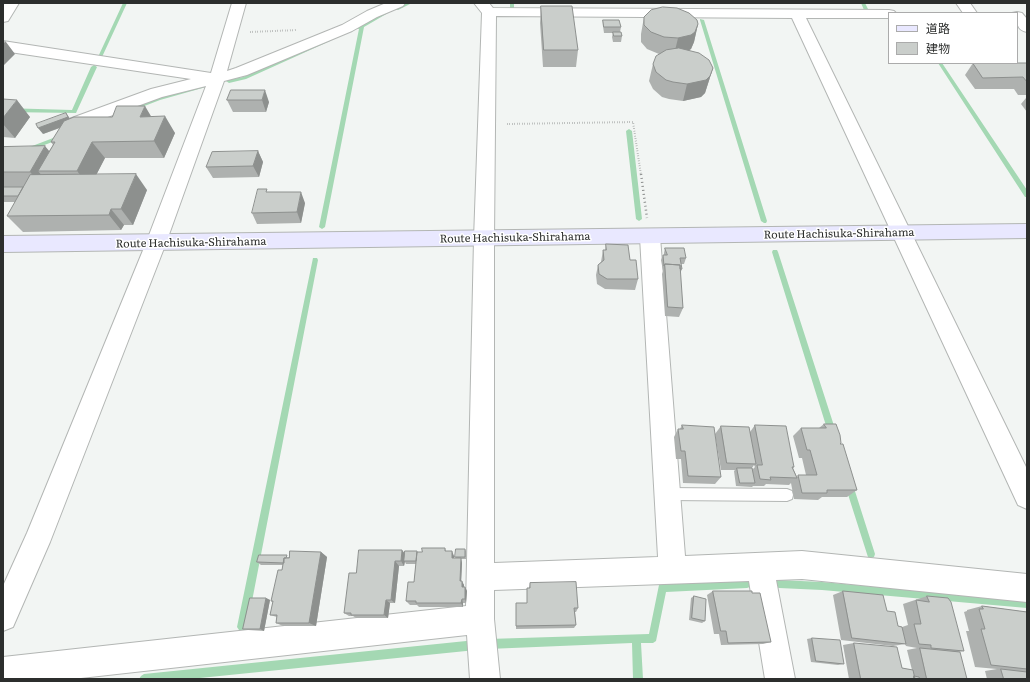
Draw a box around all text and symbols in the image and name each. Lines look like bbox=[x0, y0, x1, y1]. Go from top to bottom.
legend bbox=[888, 12, 1018, 64]
text: 道路 bbox=[926, 19, 950, 37]
text: 建物 bbox=[926, 39, 950, 57]
street label: Route Hachisuka-Shirahama bbox=[763, 226, 915, 242]
street label: Route Hachisuka-Shirahama bbox=[439, 230, 591, 246]
street label: Route Hachisuka-Shirahama bbox=[115, 235, 267, 251]

